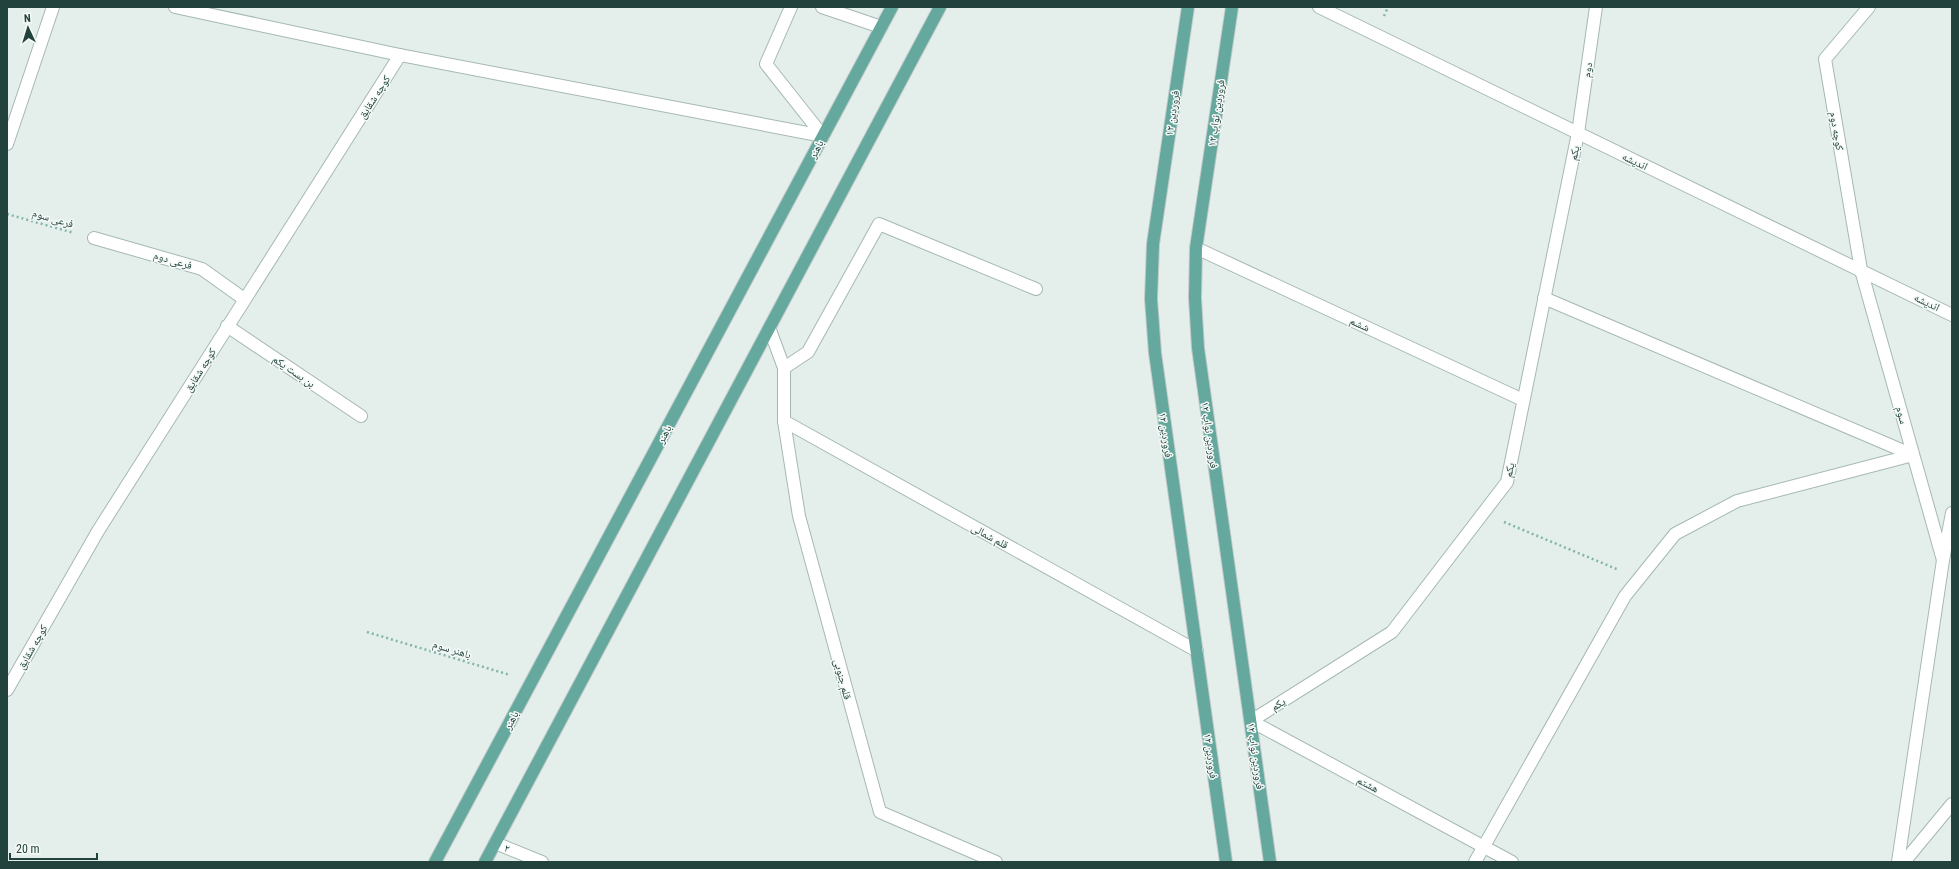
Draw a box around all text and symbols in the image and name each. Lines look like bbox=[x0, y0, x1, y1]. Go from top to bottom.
north arrow bbox=[8, 8, 48, 48]
text: N bbox=[24, 12, 31, 25]
street label: دوم bbox=[1580, 61, 1595, 78]
street label: کوچه شقایق bbox=[356, 73, 394, 121]
street label: ۱۲ فروردین نواب bbox=[1205, 78, 1228, 147]
street label: ۱۲ فروردین bbox=[1163, 89, 1182, 137]
street label: کوچه دوم bbox=[1827, 111, 1846, 152]
street label: باهنر bbox=[806, 138, 827, 162]
street label: یکم bbox=[1567, 144, 1583, 162]
street label: اندیشه bbox=[1620, 150, 1650, 173]
street label: فرعی سوم bbox=[31, 206, 75, 231]
street label: فرعی دوم bbox=[152, 249, 194, 272]
street label: اندیشه bbox=[1912, 291, 1942, 314]
street label: ششم bbox=[1347, 314, 1372, 336]
street label: کوچه شقایق bbox=[182, 346, 219, 395]
street label: بن بست یکم bbox=[269, 352, 317, 391]
street label: ۱۲ فروردین نواب bbox=[1198, 401, 1221, 470]
street label: سوم bbox=[1893, 405, 1910, 425]
street label: ۱۲ فروردین bbox=[1156, 412, 1175, 459]
street label: باهنر bbox=[654, 423, 675, 447]
street label: یکم bbox=[1502, 461, 1518, 479]
street label: قلم شمالی bbox=[969, 521, 1011, 553]
street label: کوچه شقایق bbox=[14, 622, 51, 672]
street label: باهنر سوم bbox=[431, 638, 473, 661]
street label: قلم جنوبی bbox=[830, 657, 854, 702]
street label: یکم bbox=[1269, 695, 1289, 715]
street label: باهنر bbox=[501, 709, 522, 733]
street label: ۱۲ فروردین نواب bbox=[1244, 722, 1267, 791]
street label: ۱۲ فروردین bbox=[1201, 733, 1220, 780]
street label: هشتم bbox=[1354, 773, 1381, 797]
scale bar bbox=[10, 835, 97, 861]
text: 20 m bbox=[16, 842, 40, 856]
street label: ۲ bbox=[502, 842, 512, 855]

